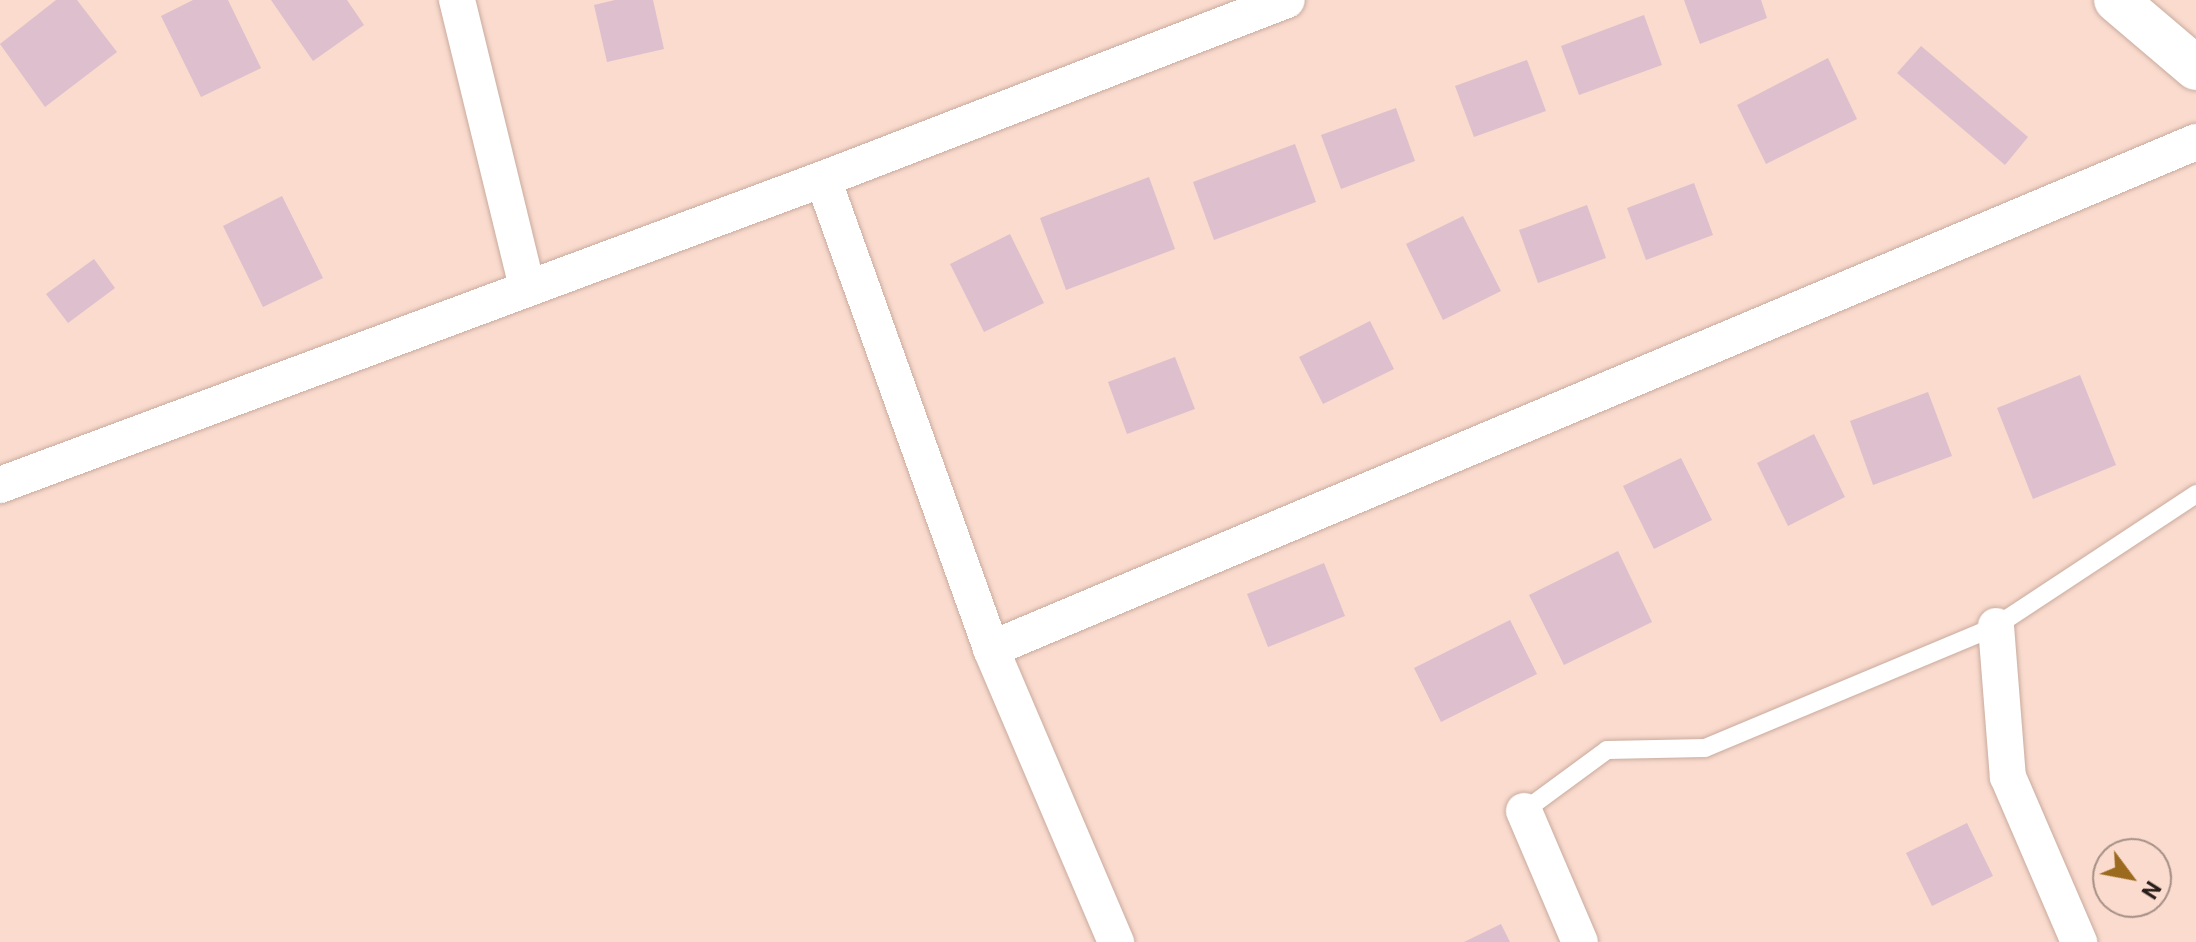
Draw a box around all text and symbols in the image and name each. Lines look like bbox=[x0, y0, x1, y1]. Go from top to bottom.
north arrow bbox=[2092, 838, 2172, 918]
text: N bbox=[2136, 877, 2166, 903]

